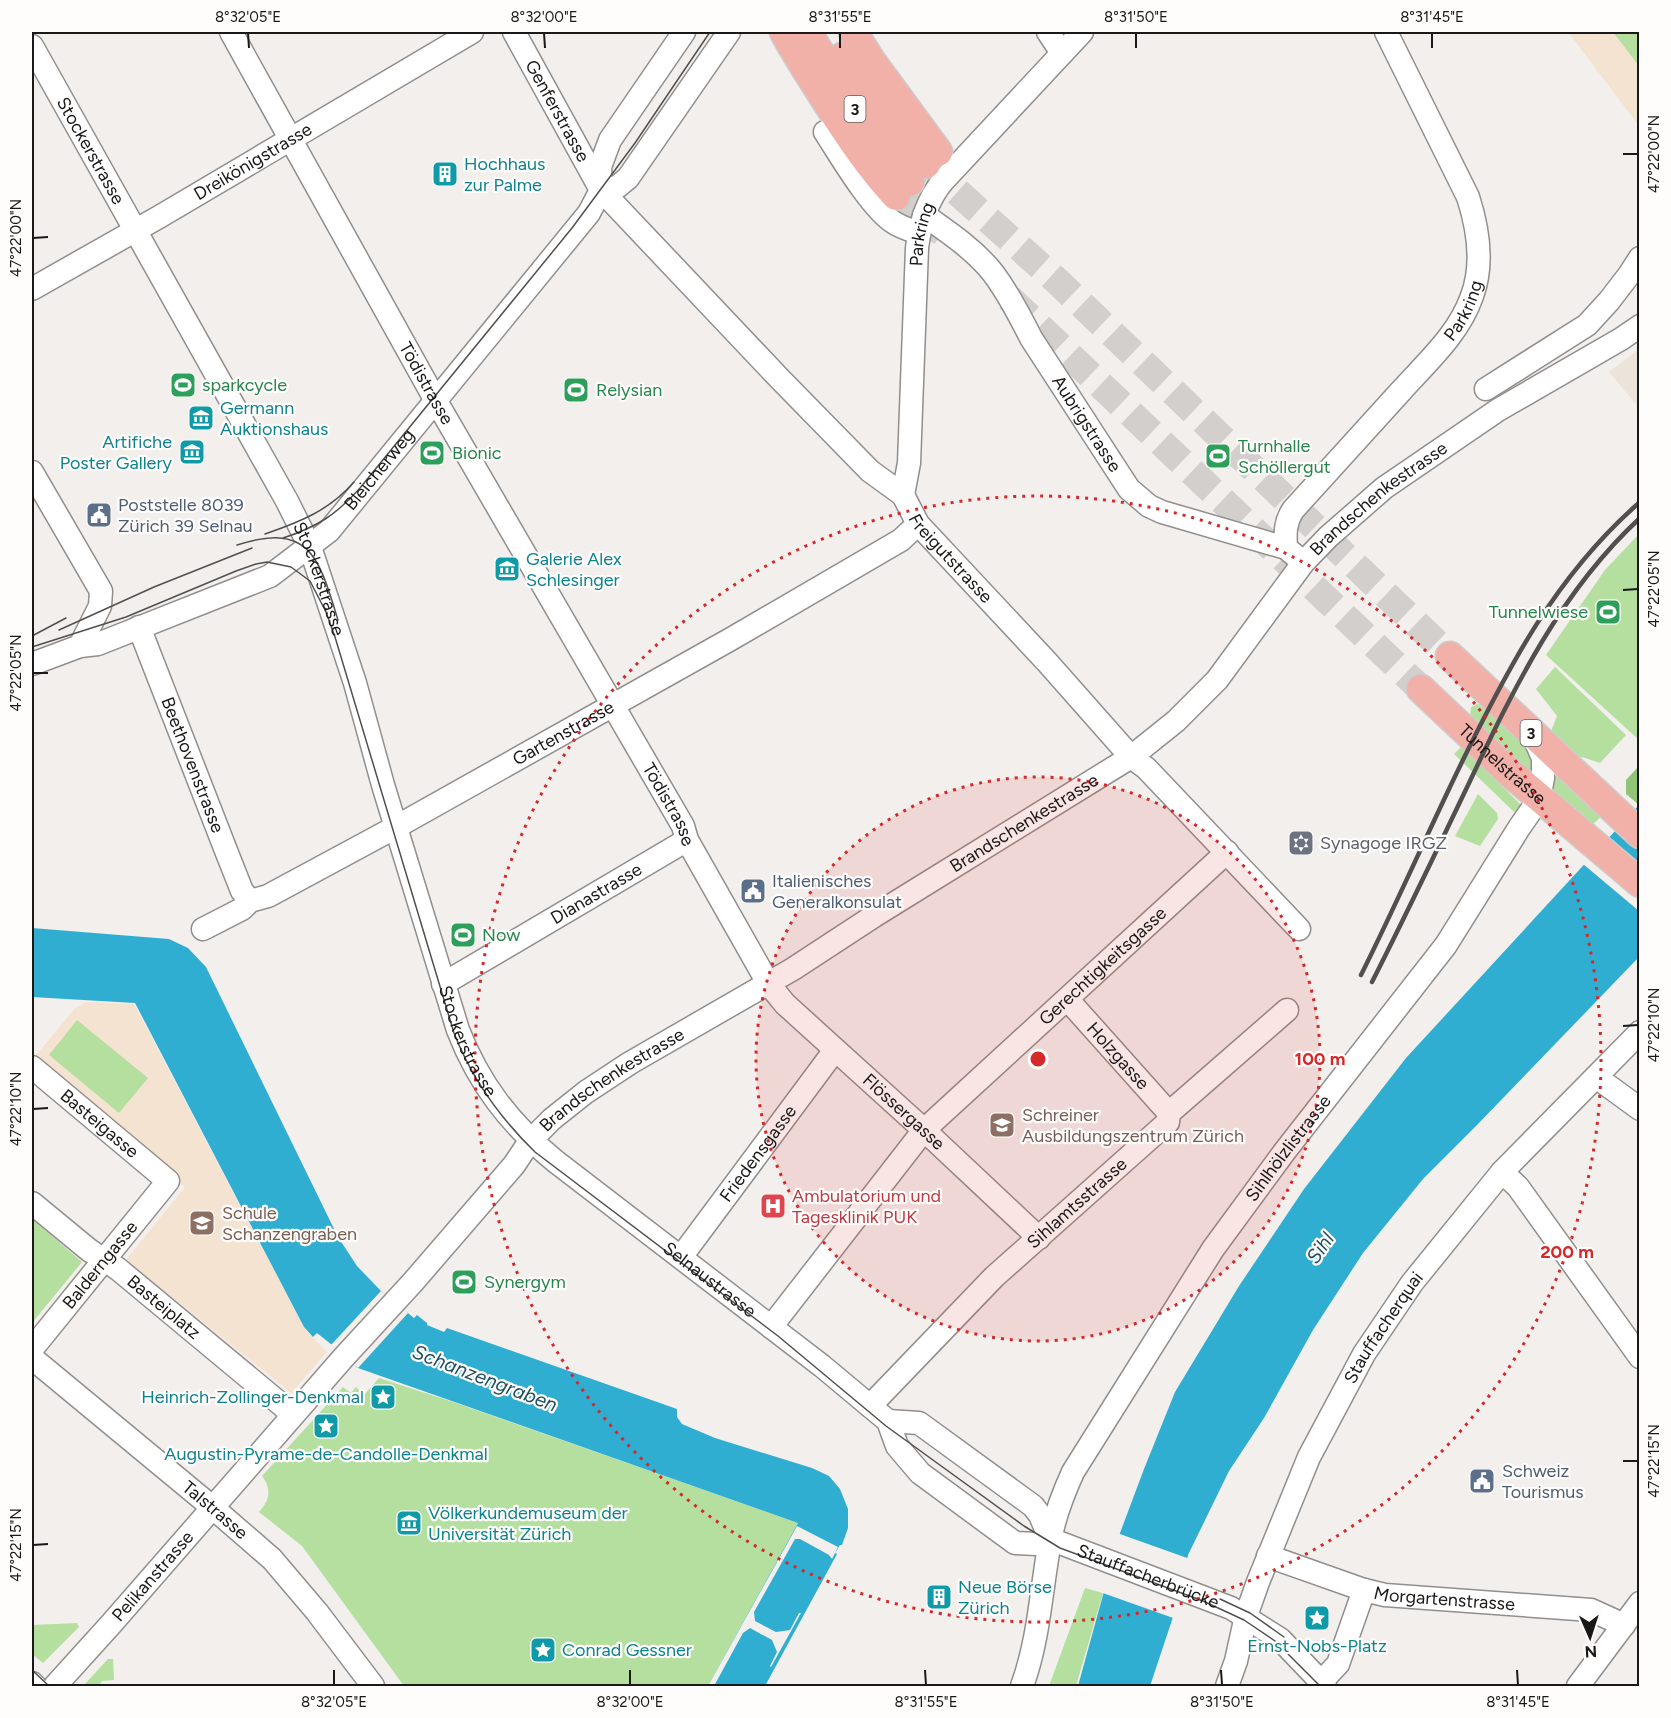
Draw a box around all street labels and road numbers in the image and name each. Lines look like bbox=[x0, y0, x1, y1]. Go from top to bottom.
street label: Genferstrasse bbox=[520, 56, 594, 166]
street label: Stockerstrasse bbox=[52, 93, 130, 208]
road number: 3 bbox=[844, 96, 866, 122]
street label: Dreikönigstrasse bbox=[190, 118, 316, 205]
street label: Parkring bbox=[905, 199, 939, 267]
street label: Parkring bbox=[1439, 278, 1487, 345]
street label: Tödistrasse bbox=[394, 338, 458, 429]
street label: Aubrigstrasse bbox=[1047, 371, 1126, 476]
street label: Bleicherweg bbox=[339, 424, 419, 515]
street label: Brandschenkestrasse bbox=[1305, 437, 1452, 560]
street label: Freigutstrasse bbox=[904, 510, 997, 608]
street label: Stockerstrasse bbox=[288, 518, 350, 639]
street label: Beethovenstrasse bbox=[156, 694, 229, 836]
street label: Gartenstrasse bbox=[509, 696, 618, 770]
street label: Tunnelstrasse bbox=[1454, 719, 1551, 810]
road number: 3 bbox=[1520, 720, 1541, 746]
street label: Tödistrasse bbox=[638, 759, 699, 850]
street label: Brandschenkestrasse bbox=[946, 769, 1103, 877]
street label: Dianastrasse bbox=[547, 858, 646, 929]
street label: Gerechtigkeitsgasse bbox=[1035, 902, 1171, 1030]
street label: Stockerstrasse bbox=[434, 983, 502, 1101]
street label: Holzgasse bbox=[1082, 1018, 1154, 1094]
street label: Brandschenkestrasse bbox=[535, 1023, 688, 1136]
street label: Flössergasse bbox=[858, 1069, 949, 1155]
street label: Basteigasse bbox=[56, 1084, 143, 1163]
street label: Sihlhölzlistrasse bbox=[1241, 1090, 1336, 1206]
street label: Friedensgasse bbox=[715, 1101, 801, 1206]
street label: Sihlamtsstrasse bbox=[1023, 1153, 1131, 1253]
street label: Balderngasse bbox=[58, 1216, 142, 1313]
street label: Selnaustrasse bbox=[659, 1237, 760, 1322]
street label: Stauffacherquai bbox=[1339, 1267, 1428, 1387]
street label: Basteiplatz bbox=[123, 1270, 205, 1344]
street label: Talstrasse bbox=[178, 1476, 252, 1544]
street label: Pelikanstrasse bbox=[107, 1526, 198, 1626]
street label: Stauffacherbrücke bbox=[1074, 1539, 1222, 1613]
street label: Morgartenstrasse bbox=[1372, 1582, 1516, 1615]

